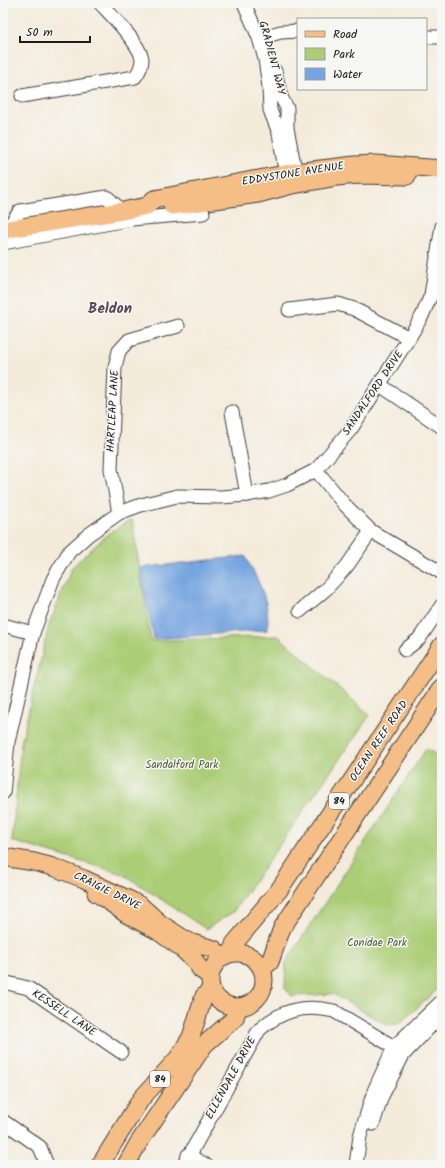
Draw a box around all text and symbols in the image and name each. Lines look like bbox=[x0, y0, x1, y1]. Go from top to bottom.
scale bar bbox=[20, 18, 90, 44]
legend bbox=[297, 18, 427, 90]
street label: GRADIENT WAY bbox=[253, 19, 291, 98]
text: 50 m bbox=[26, 23, 53, 42]
text: Road bbox=[333, 25, 358, 44]
text: Park bbox=[333, 45, 355, 64]
text: Water bbox=[333, 65, 363, 84]
street label: EDDYSTONE AVENUE bbox=[241, 157, 346, 191]
district label: Beldon bbox=[88, 297, 132, 321]
street label: SANDALFORD DRIVE bbox=[338, 346, 409, 439]
street label: HARTLEAP LANE bbox=[102, 369, 124, 453]
street label: OCEAN REEF ROAD bbox=[345, 697, 413, 785]
park label: Sandalford Park bbox=[146, 756, 219, 774]
road number: 84 bbox=[329, 793, 349, 809]
street label: CRAIGIE DRIVE bbox=[70, 867, 144, 915]
park label: Conidae Park bbox=[347, 934, 408, 952]
street label: KESSELL LANE bbox=[28, 985, 100, 1041]
street label: ELLENDALE DRIVE bbox=[201, 1033, 261, 1123]
road number: 84 bbox=[150, 1071, 170, 1087]

